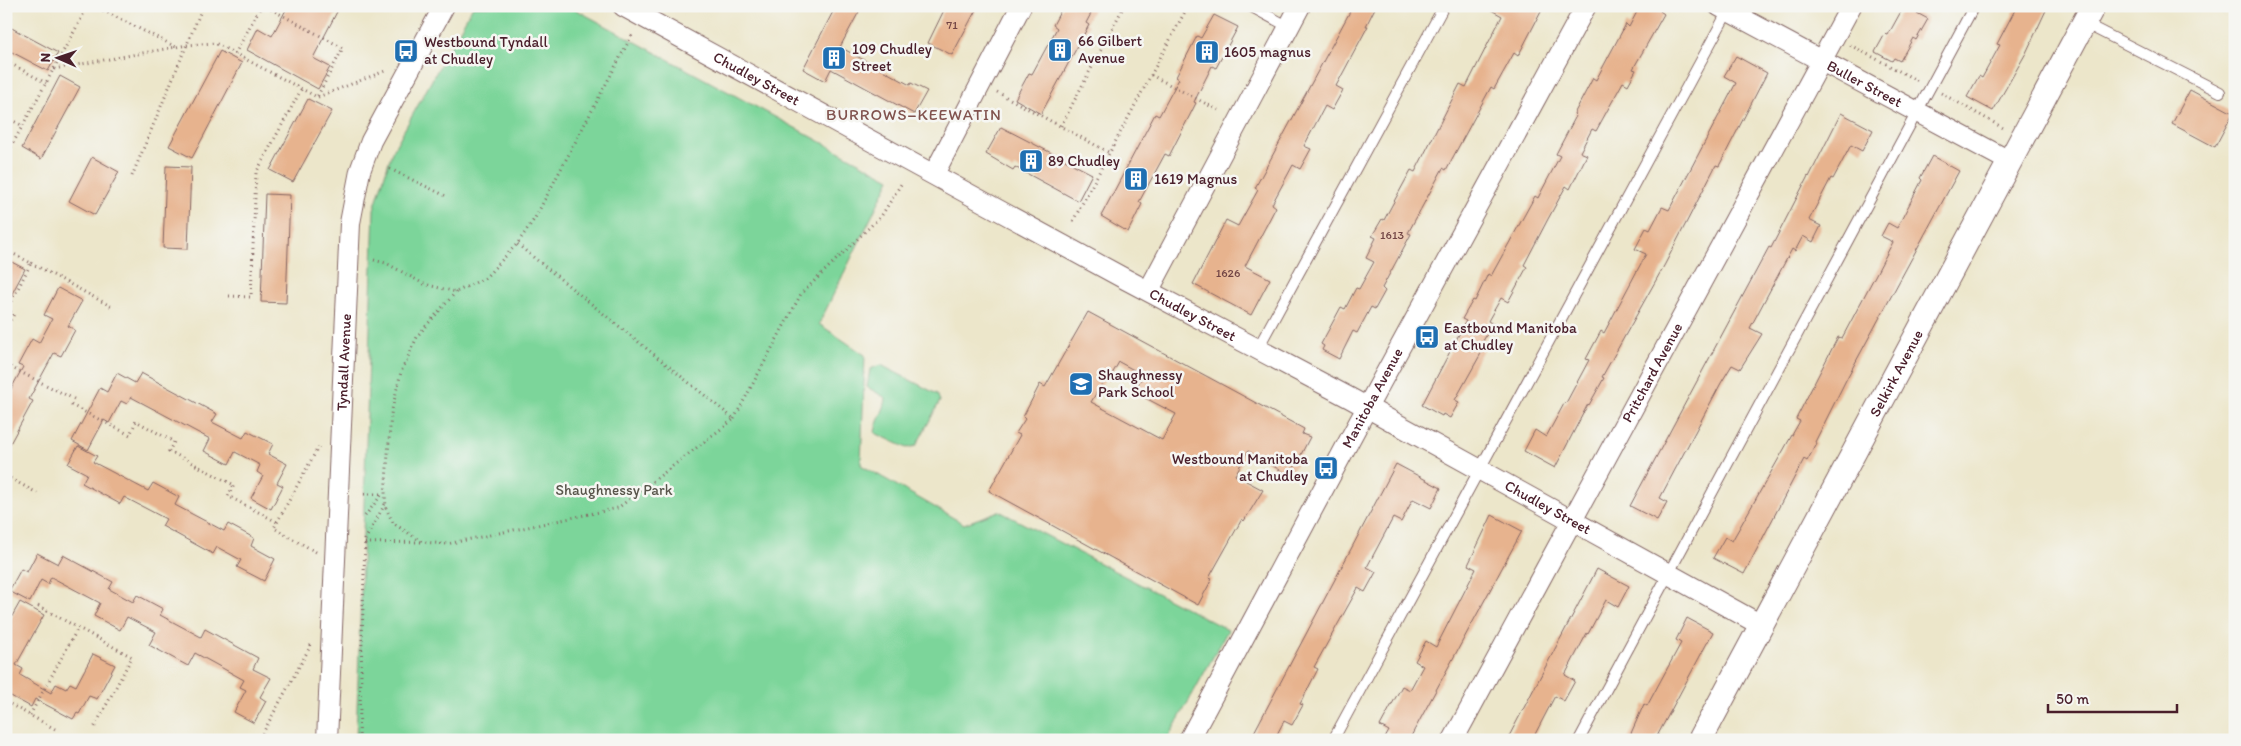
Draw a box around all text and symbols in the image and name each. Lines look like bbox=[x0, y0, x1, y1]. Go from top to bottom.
house number: 71 bbox=[946, 18, 958, 32]
north arrow bbox=[32, 32, 82, 82]
place label: 66 Gilbert Avenue bbox=[1078, 32, 1143, 67]
place label: Westbound Tyndall at Chudley bbox=[424, 33, 549, 68]
building icon: 66 Gilbert Avenue bbox=[1047, 37, 1073, 63]
bus stop icon: Westbound Tyndall at Chudley bbox=[393, 38, 419, 64]
building icon: 1605 magnus bbox=[1194, 39, 1220, 65]
place label: 109 Chudley Street bbox=[852, 40, 932, 75]
place label: 1605 magnus bbox=[1224, 43, 1311, 61]
building icon: 109 Chudley Street bbox=[821, 45, 847, 71]
street label: Chudley Street bbox=[710, 48, 803, 110]
text: N bbox=[37, 53, 54, 63]
street label: Buller Street bbox=[1824, 56, 1906, 111]
district label: BURROWS–KEEWATIN bbox=[826, 105, 1002, 124]
building icon: 89 Chudley bbox=[1018, 148, 1044, 174]
place label: 89 Chudley bbox=[1048, 152, 1120, 170]
building icon: 1619 Magnus bbox=[1123, 166, 1149, 192]
place label: 1619 Magnus bbox=[1154, 170, 1238, 188]
house number: 1613 bbox=[1380, 228, 1404, 242]
house number: 1626 bbox=[1216, 266, 1240, 280]
street label: Chudley Street bbox=[1146, 284, 1240, 345]
street label: Tyndall Avenue bbox=[333, 313, 355, 411]
place label: Eastbound Manitoba at Chudley bbox=[1444, 319, 1577, 354]
street label: Pritchard Avenue bbox=[1618, 320, 1687, 426]
bus stop icon: Eastbound Manitoba at Chudley bbox=[1414, 324, 1440, 350]
street label: Selkirk Avenue bbox=[1866, 327, 1927, 420]
street label: Manitoba Avenue bbox=[1338, 345, 1407, 451]
place label: Shaughnessy Park School bbox=[1098, 366, 1182, 401]
school or university icon: Shaughnessy Park School bbox=[1068, 371, 1094, 397]
place label: Westbound Manitoba at Chudley bbox=[1172, 450, 1308, 485]
bus stop icon: Westbound Manitoba at Chudley bbox=[1313, 455, 1339, 481]
street label: Chudley Street bbox=[1502, 476, 1595, 539]
park label: Shaughnessy Park bbox=[556, 481, 673, 499]
scale bar bbox=[2048, 681, 2177, 713]
text: 50 m bbox=[2056, 690, 2089, 708]

